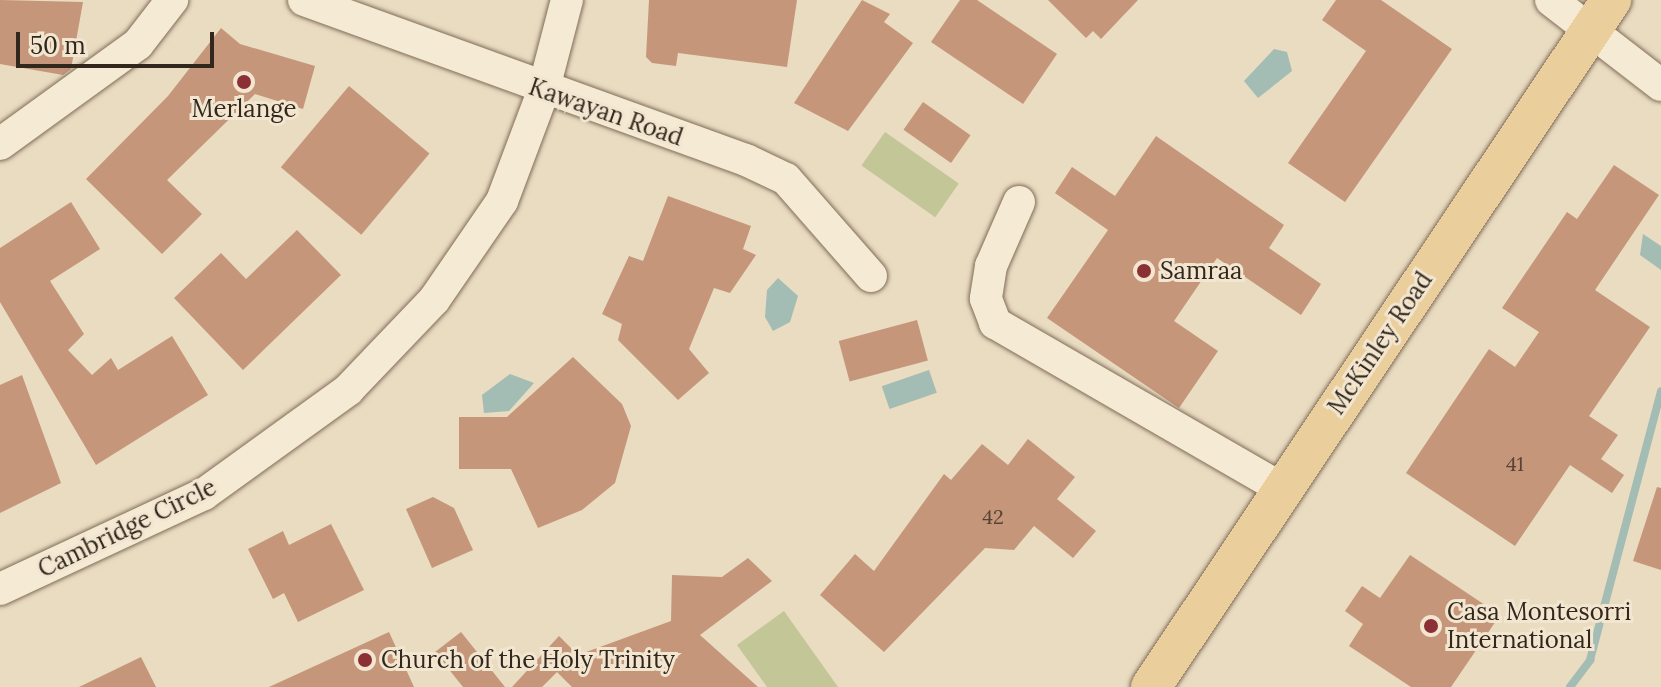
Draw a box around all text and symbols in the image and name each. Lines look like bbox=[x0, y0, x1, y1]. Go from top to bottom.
scale bar bbox=[20, 16, 218, 66]
text: 50 m bbox=[30, 30, 86, 61]
street label: Kawayan Road bbox=[525, 72, 687, 152]
marker: Merlange bbox=[235, 73, 253, 91]
place label: Merlange bbox=[192, 95, 296, 123]
place label: Samraa bbox=[1160, 257, 1242, 285]
marker: Samraa bbox=[1135, 262, 1153, 280]
street label: McKinley Road bbox=[1322, 266, 1438, 420]
house number: 41 bbox=[1506, 451, 1524, 475]
street label: Cambridge Circle bbox=[33, 472, 221, 584]
house number: 42 bbox=[982, 504, 1004, 528]
place label: Casa Montesorri International bbox=[1447, 598, 1631, 654]
marker: Casa Montesorri International bbox=[1422, 617, 1440, 635]
place label: Church of the Holy Trinity bbox=[381, 646, 675, 674]
marker: Church of the Holy Trinity bbox=[356, 651, 374, 669]

